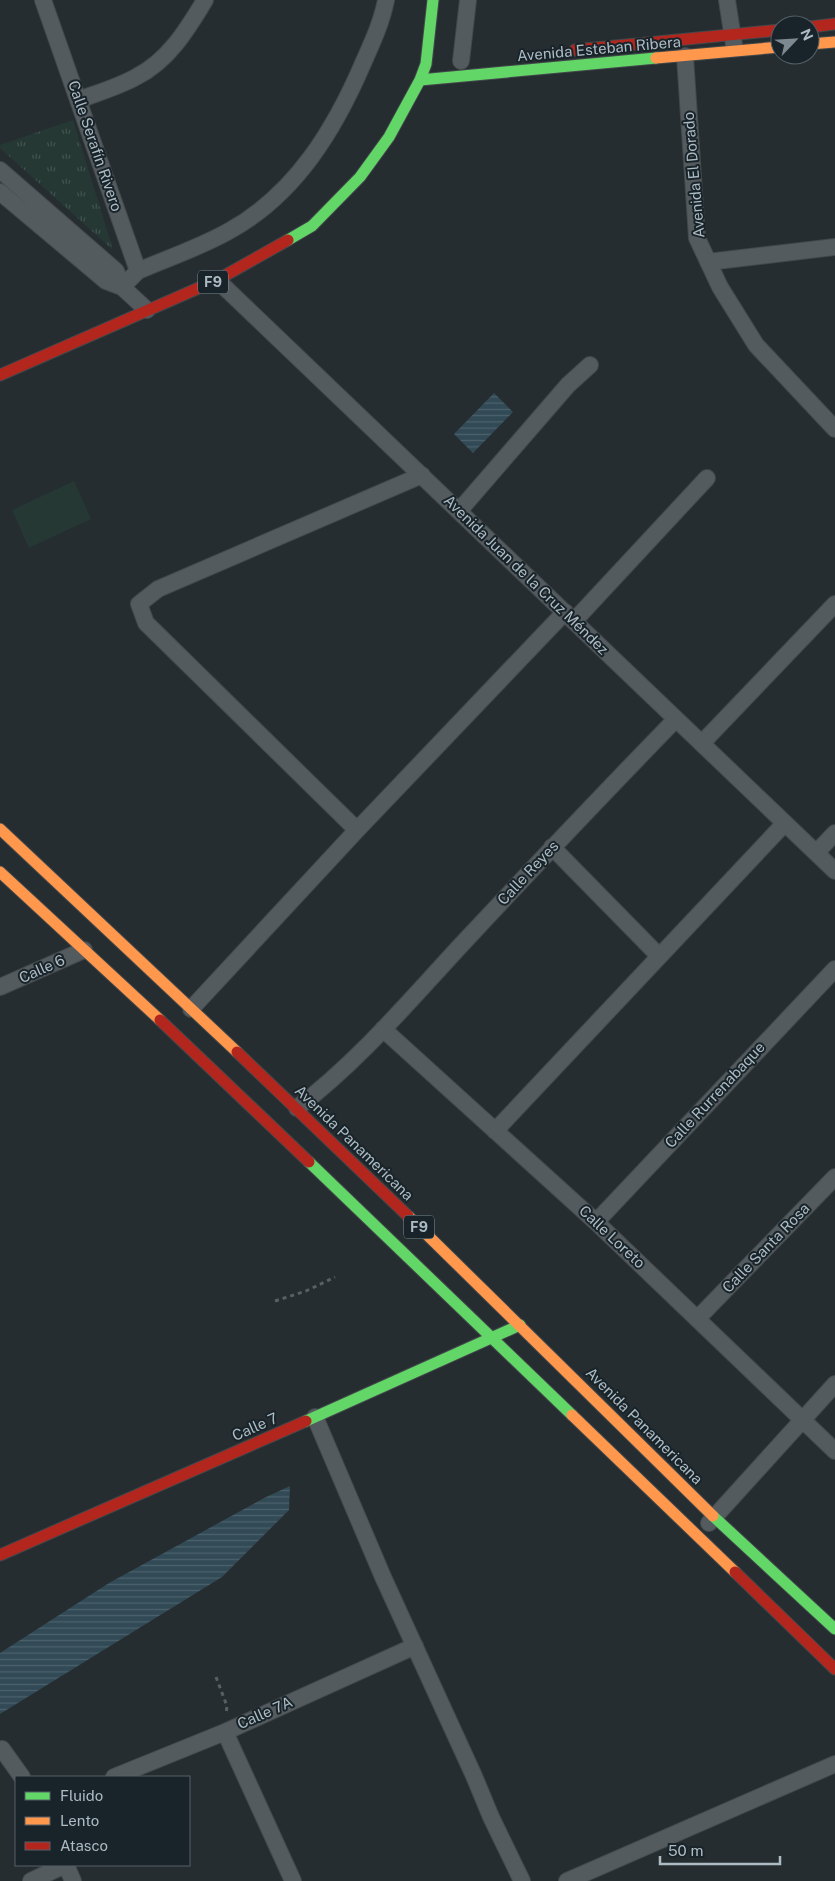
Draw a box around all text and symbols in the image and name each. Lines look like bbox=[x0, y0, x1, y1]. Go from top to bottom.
north arrow bbox=[770, 15, 820, 65]
text: N bbox=[797, 26, 816, 43]
street label: Avenida Esteban Ribera bbox=[516, 33, 682, 64]
street label: Calle Serafín Rivero bbox=[65, 78, 126, 213]
street label: Avenida El Dorado bbox=[680, 111, 707, 239]
road number: F9 bbox=[198, 270, 228, 294]
street label: Avenida Juan de la Cruz Méndez bbox=[441, 491, 612, 658]
street label: Calle Reyes bbox=[494, 837, 562, 908]
street label: Calle 6 bbox=[16, 951, 67, 986]
street label: Calle Rurrenabaque bbox=[661, 1038, 768, 1151]
street label: Avenida Panamericana bbox=[292, 1082, 417, 1204]
street label: Calle Santa Rosa bbox=[719, 1199, 813, 1296]
street label: Calle Loreto bbox=[576, 1202, 649, 1271]
road number: F9 bbox=[404, 1216, 434, 1238]
street label: Avenida Panamericana bbox=[583, 1364, 706, 1487]
street label: Calle 7 bbox=[229, 1409, 280, 1444]
street label: Calle 7A bbox=[235, 1693, 295, 1732]
legend bbox=[15, 1776, 190, 1866]
text: Fluido bbox=[60, 1787, 103, 1804]
text: Lento bbox=[60, 1812, 99, 1829]
scale bar bbox=[660, 1834, 780, 1866]
text: Atasco bbox=[60, 1837, 108, 1854]
text: 50 m bbox=[668, 1842, 703, 1859]

